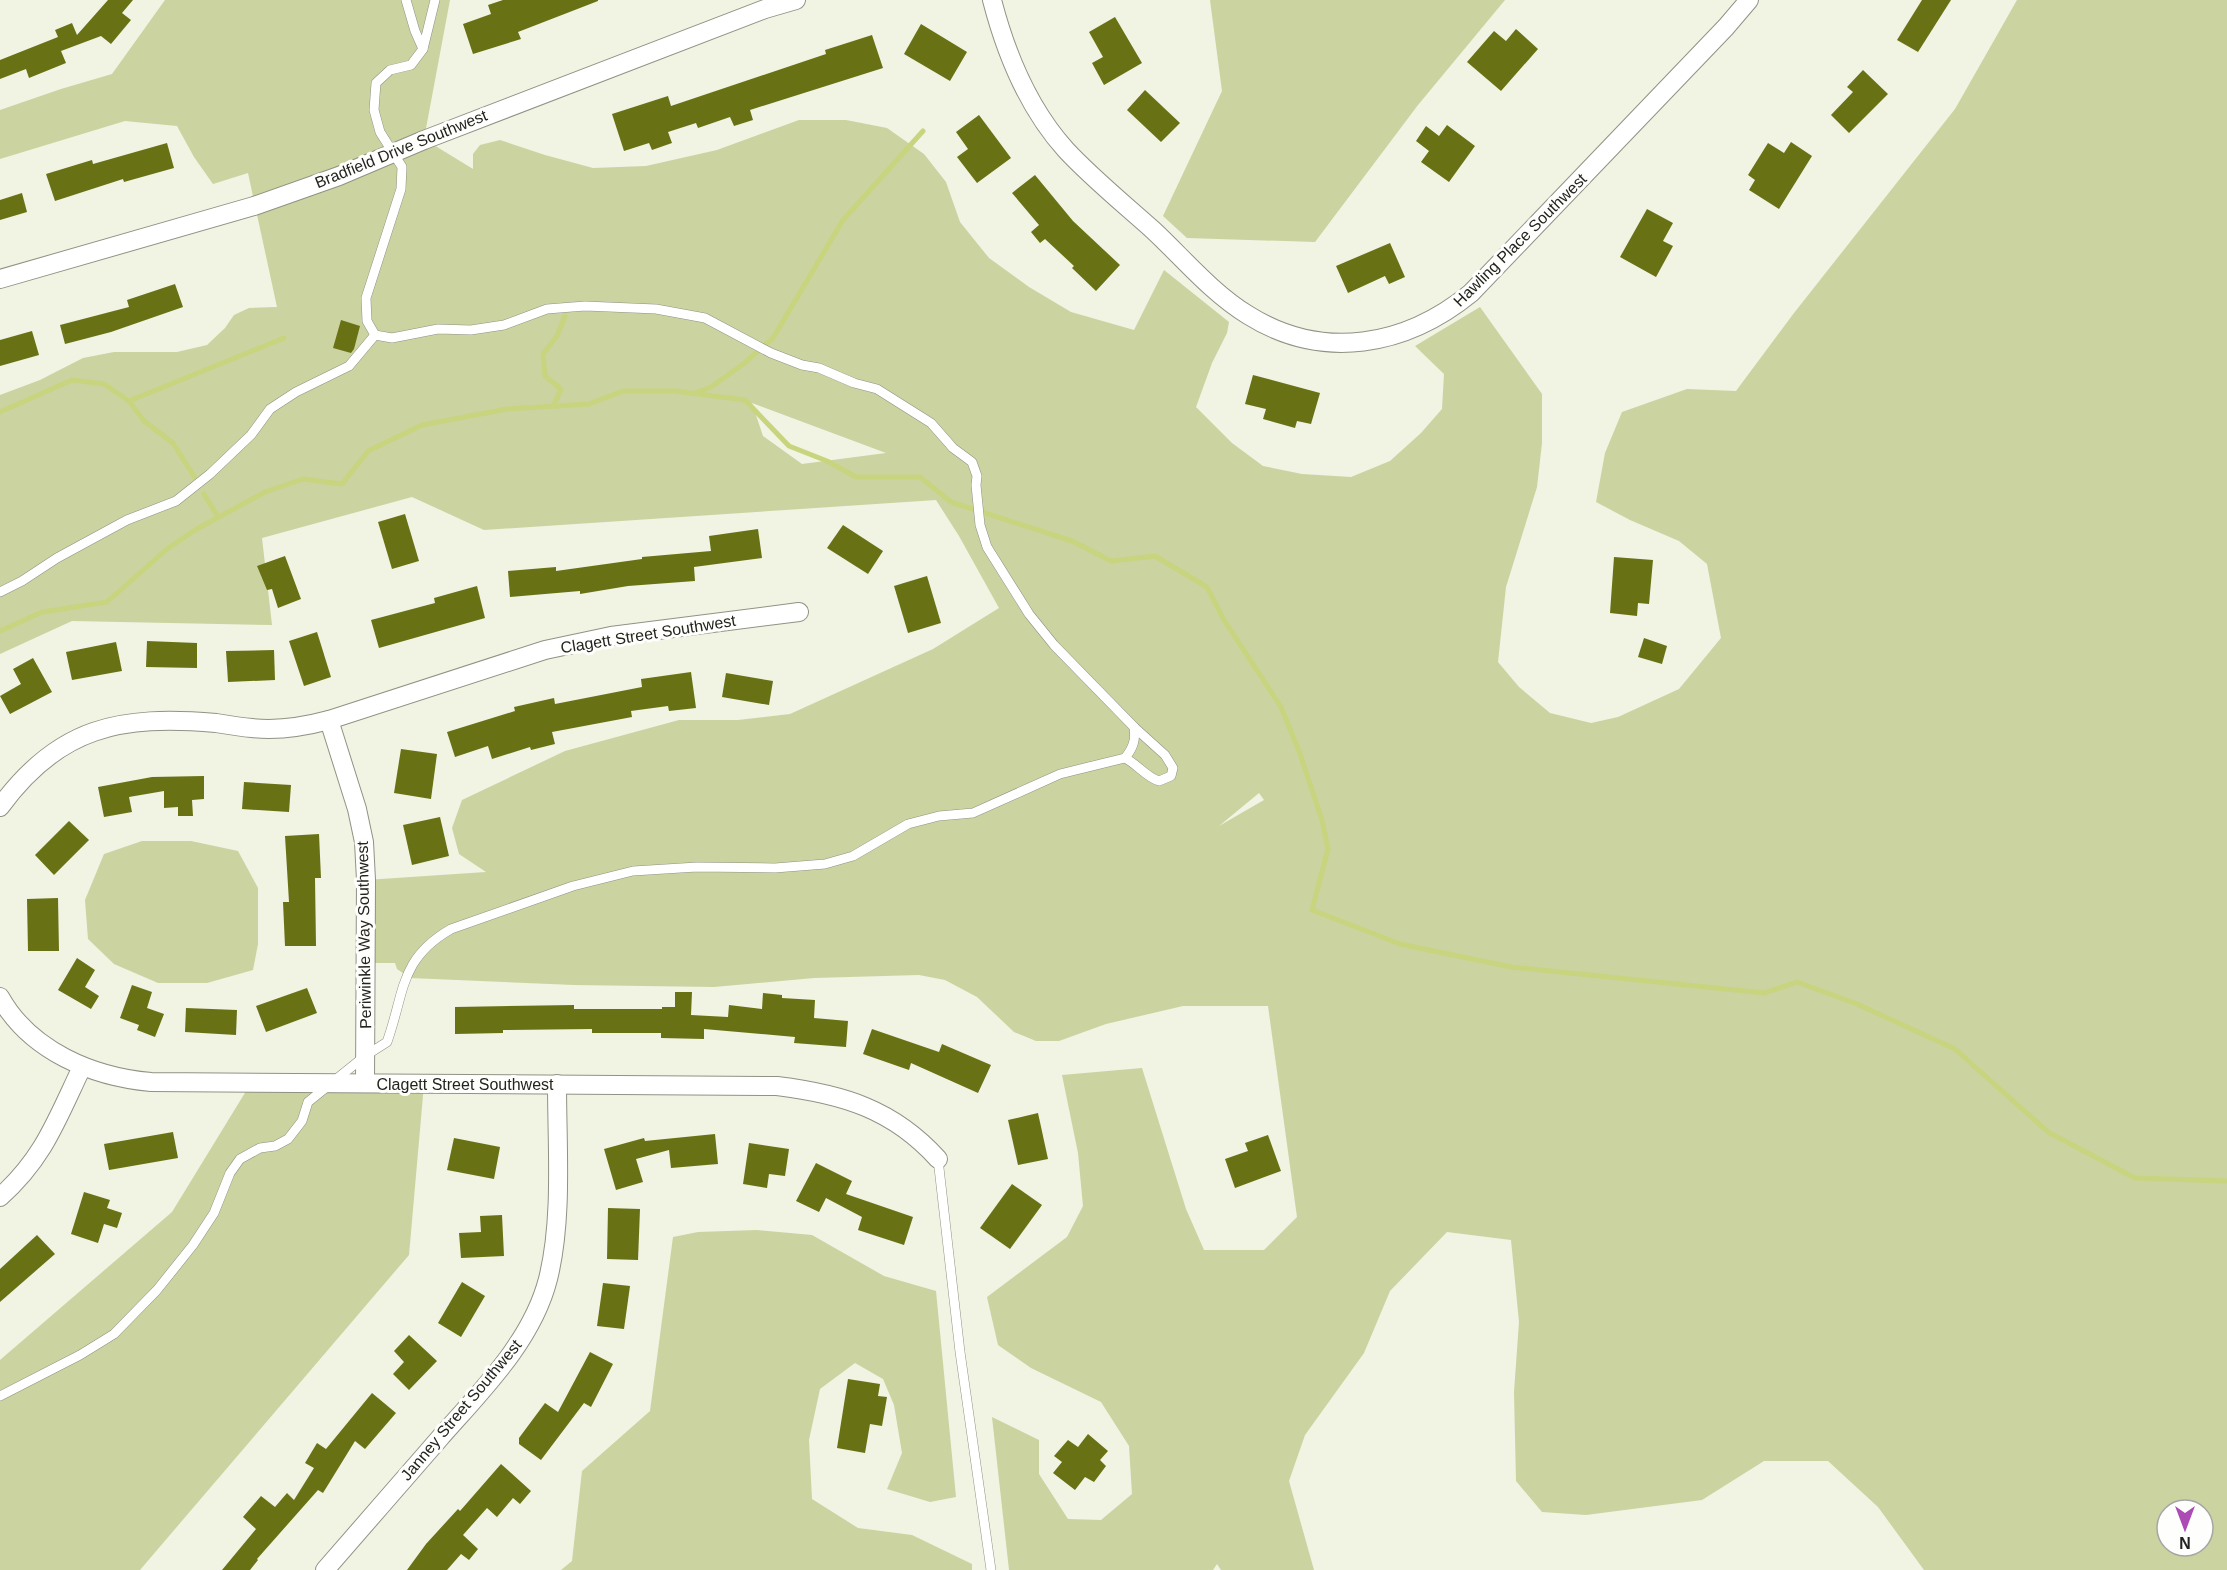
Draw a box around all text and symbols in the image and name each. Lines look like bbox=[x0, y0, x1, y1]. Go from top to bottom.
street label: Bradfield Drive Southwest bbox=[312, 106, 490, 191]
street label: Hawling Place Southwest bbox=[1450, 170, 1590, 310]
street label: Clagett Street Southwest bbox=[559, 612, 737, 656]
street label: Periwinkle Way Southwest bbox=[354, 840, 374, 1029]
street label: Clagett Street Southwest bbox=[377, 1076, 554, 1093]
street label: Janney Street Southwest bbox=[397, 1336, 525, 1484]
north arrow bbox=[2155, 1498, 2215, 1558]
text: N bbox=[2179, 1534, 2191, 1551]

